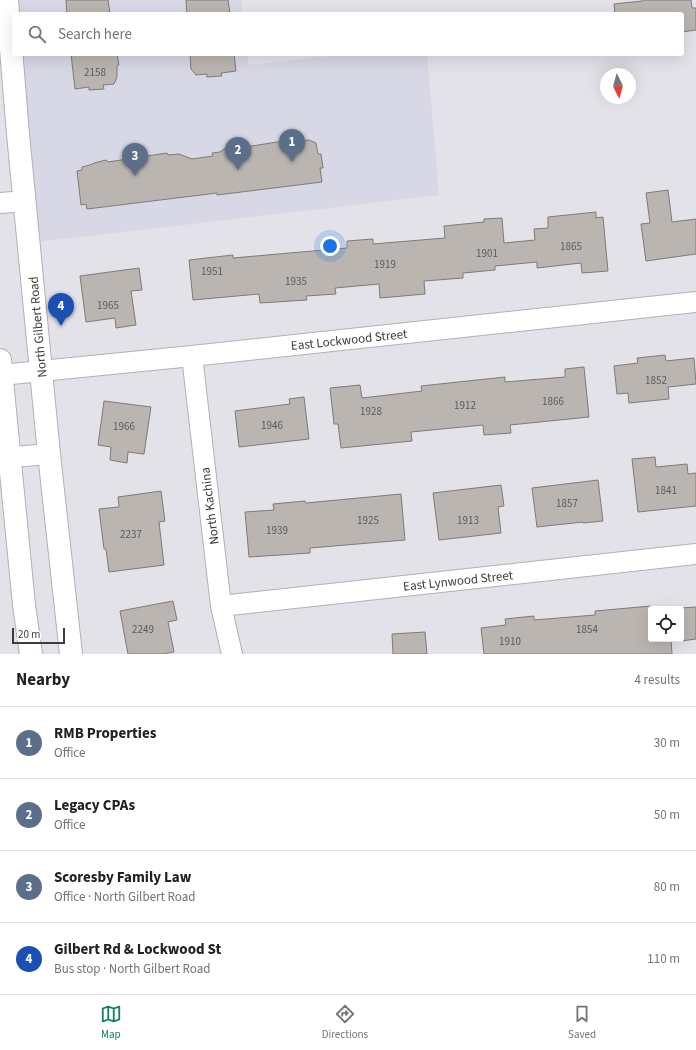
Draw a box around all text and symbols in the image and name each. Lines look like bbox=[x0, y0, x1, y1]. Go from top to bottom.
search box bbox=[12, 12, 684, 56]
icon: search bbox=[26, 23, 48, 45]
text: Search here bbox=[58, 24, 132, 45]
house number: 2158 bbox=[84, 65, 106, 80]
north arrow bbox=[600, 68, 636, 104]
pin: 1 bbox=[279, 129, 305, 162]
pin: 2 bbox=[225, 137, 251, 170]
pin: 3 bbox=[122, 143, 148, 176]
your location bbox=[320, 236, 340, 256]
house number: 1865 bbox=[560, 239, 582, 254]
house number: 1901 bbox=[476, 246, 498, 261]
house number: 1919 bbox=[374, 257, 396, 272]
house number: 1951 bbox=[201, 264, 223, 279]
house number: 1935 bbox=[285, 274, 307, 289]
street label: North Gilbert Road bbox=[25, 276, 51, 378]
pin: 4 bbox=[48, 293, 74, 326]
house number: 1965 bbox=[97, 298, 119, 313]
street label: East Lockwood Street bbox=[290, 325, 409, 355]
house number: 1852 bbox=[645, 373, 667, 388]
house number: 1866 bbox=[542, 394, 564, 409]
house number: 1912 bbox=[454, 398, 476, 413]
house number: 1928 bbox=[360, 404, 382, 419]
house number: 1946 bbox=[261, 418, 283, 433]
house number: 1966 bbox=[113, 419, 135, 434]
street label: North Kachina bbox=[196, 466, 224, 546]
house number: 1841 bbox=[655, 483, 677, 498]
house number: 1857 bbox=[556, 496, 578, 511]
house number: 1925 bbox=[357, 513, 379, 528]
house number: 1913 bbox=[457, 513, 479, 528]
house number: 1939 bbox=[266, 523, 288, 538]
house number: 2237 bbox=[120, 527, 142, 542]
street label: East Lynwood Street bbox=[402, 566, 515, 596]
map controls bbox=[648, 606, 684, 642]
button: locate bbox=[648, 606, 684, 642]
house number: 2249 bbox=[132, 622, 154, 637]
house number: 1854 bbox=[576, 622, 598, 637]
scale bar bbox=[12, 626, 65, 645]
text: 20 m bbox=[18, 627, 40, 642]
house number: 1910 bbox=[499, 634, 521, 649]
text: Nearby bbox=[16, 668, 70, 692]
text: 4 results bbox=[635, 671, 680, 689]
text: RMB Properties bbox=[54, 723, 156, 744]
text: 1 bbox=[26, 734, 32, 752]
text: 30 m bbox=[654, 734, 680, 752]
text: Office bbox=[54, 744, 85, 762]
text: Legacy CPAs bbox=[54, 795, 135, 816]
text: 2 bbox=[26, 806, 32, 824]
text: 50 m bbox=[654, 806, 680, 824]
text: Office bbox=[54, 816, 85, 834]
text: Scoresby Family Law bbox=[54, 867, 191, 888]
text: 3 bbox=[26, 878, 32, 896]
text: 80 m bbox=[654, 878, 680, 896]
text: Office · North Gilbert Road bbox=[54, 888, 195, 906]
text: Gilbert Rd & Lockwood St bbox=[54, 939, 221, 960]
text: 4 bbox=[26, 950, 32, 968]
text: 110 m bbox=[647, 950, 680, 968]
text: Bus stop · North Gilbert Road bbox=[54, 960, 210, 978]
tab: Map bbox=[100, 1003, 122, 1042]
tab: Directions bbox=[322, 1003, 368, 1042]
tab: Saved bbox=[568, 1003, 596, 1042]

